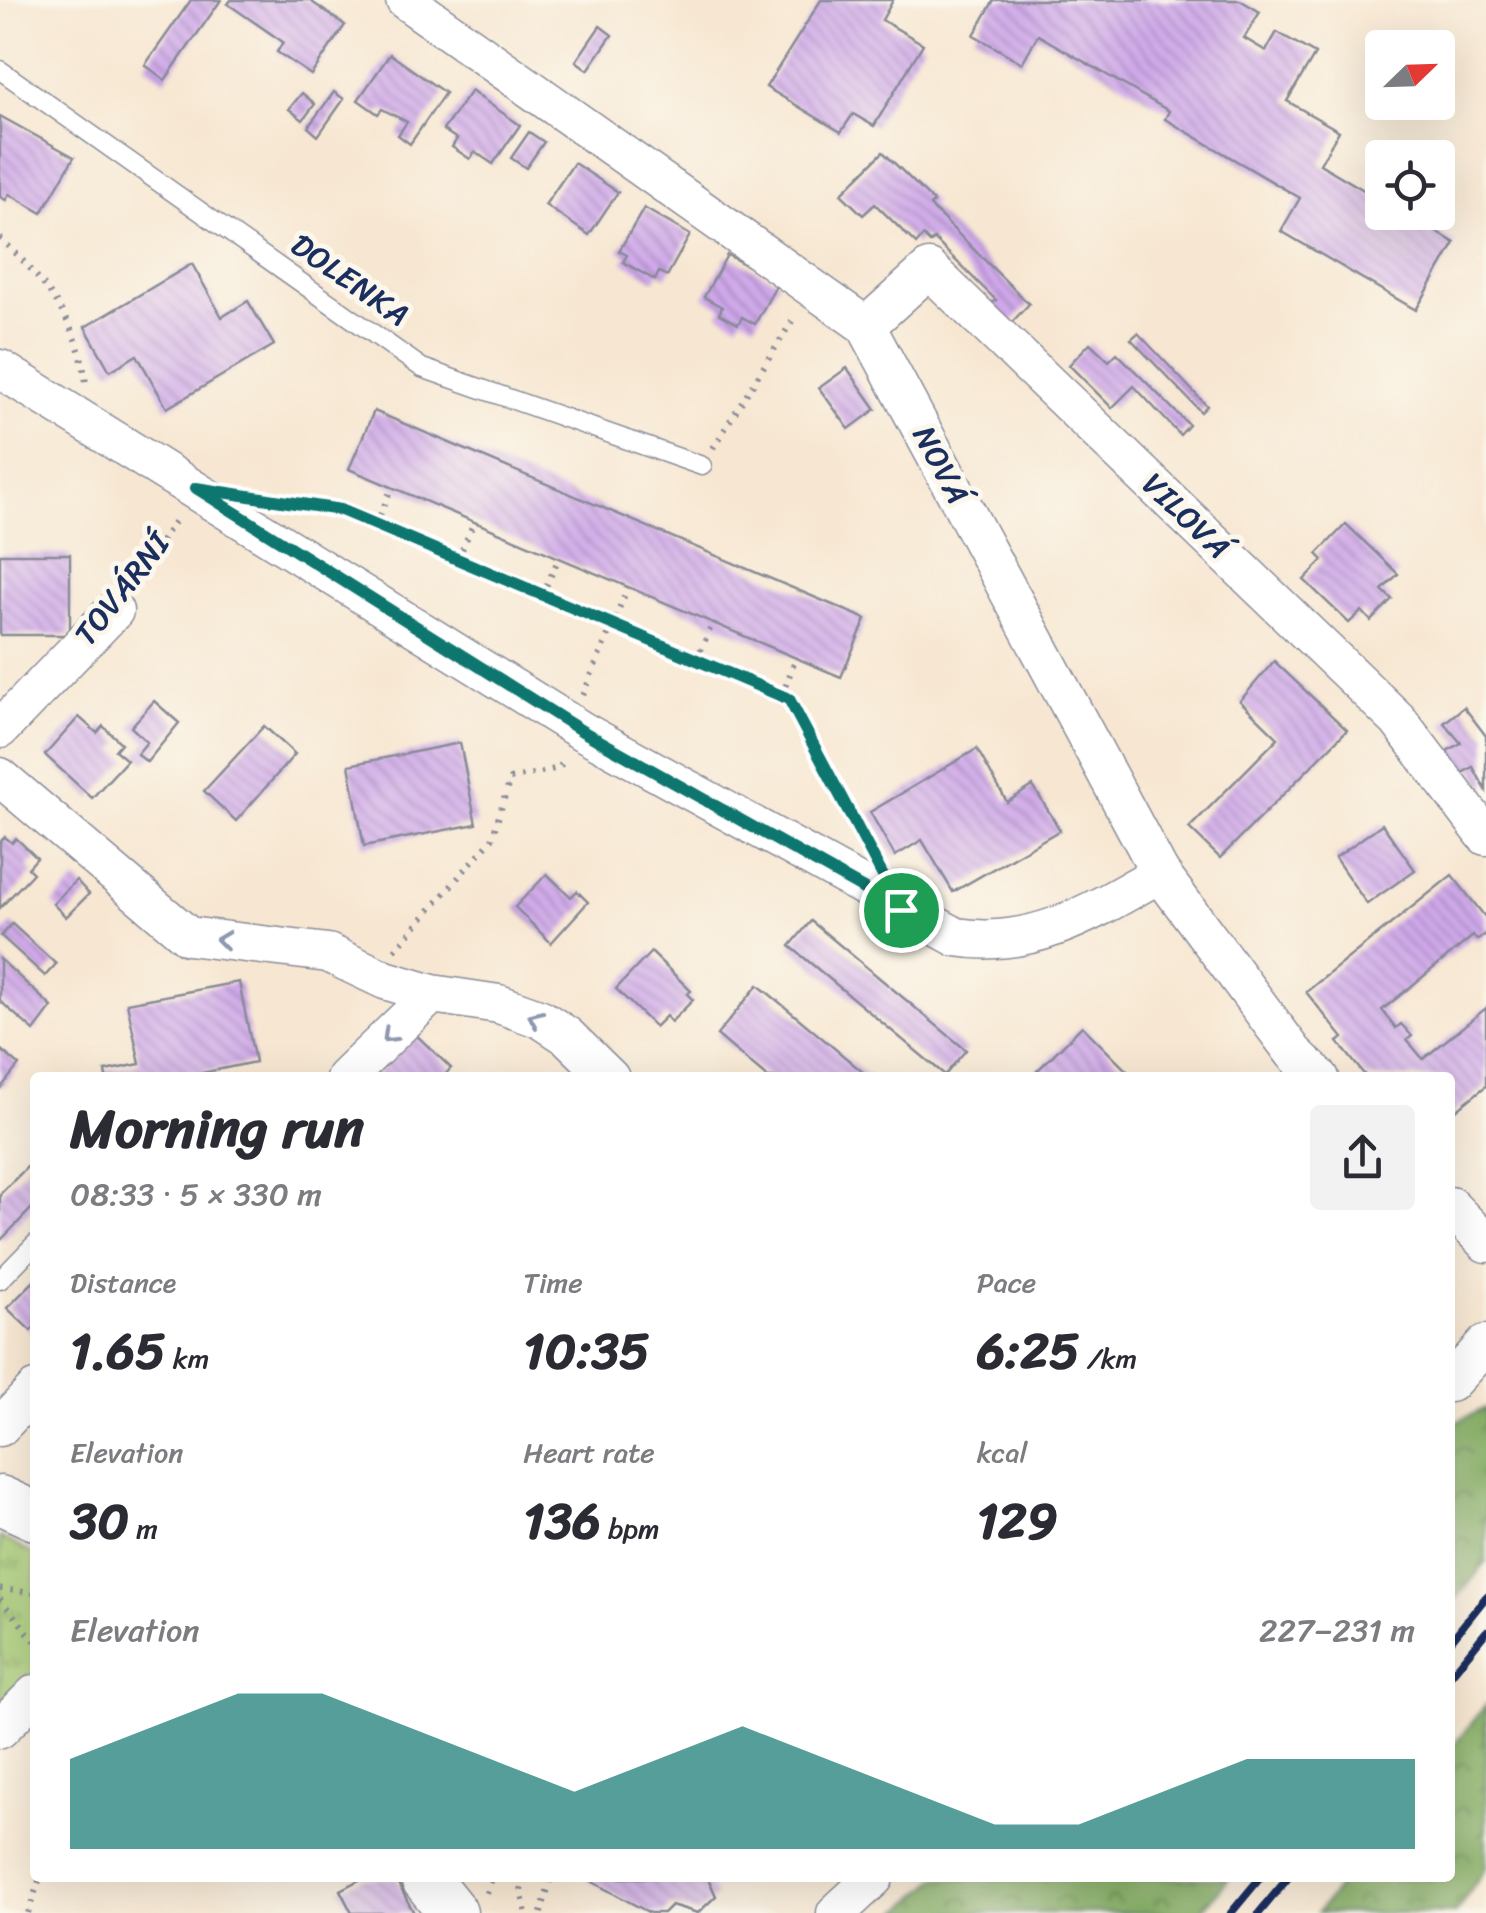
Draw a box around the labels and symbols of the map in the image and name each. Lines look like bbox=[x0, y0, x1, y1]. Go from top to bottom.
north arrow bbox=[1365, 30, 1455, 120]
street label: DOLENKA bbox=[278, 218, 422, 342]
street label: NOVÁ bbox=[896, 415, 988, 519]
street label: VILOVÁ bbox=[1128, 458, 1247, 577]
street label: TOVÁRNÍ bbox=[59, 517, 187, 659]
pin bbox=[859, 868, 944, 953]
one-way arrow bbox=[214, 930, 230, 951]
one-way arrow bbox=[527, 1010, 545, 1030]
one-way arrow bbox=[382, 1024, 400, 1042]

